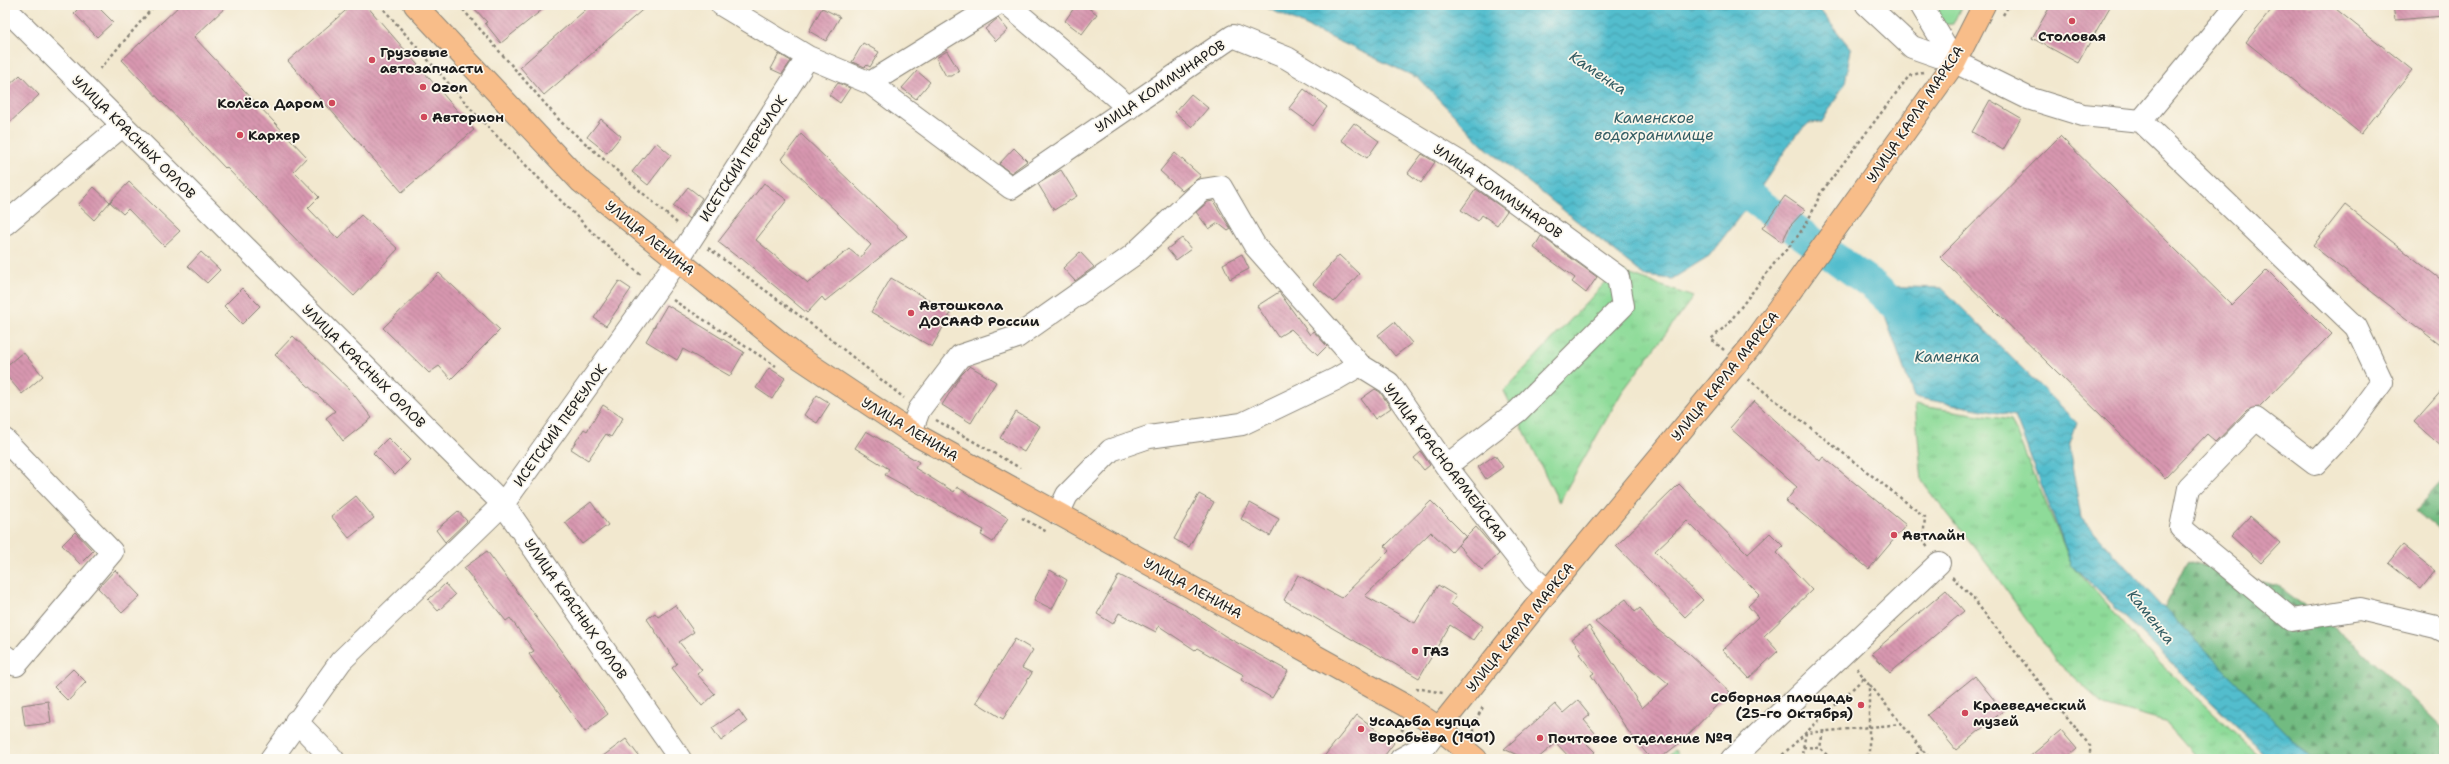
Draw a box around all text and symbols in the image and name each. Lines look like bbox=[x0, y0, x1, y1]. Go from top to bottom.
marker: Столовая bbox=[2067, 16, 2077, 26]
place label: Столовая bbox=[2038, 27, 2106, 45]
street label: УЛИЦА КОММУНАРОВ bbox=[1091, 36, 1229, 136]
street label: УЛИЦА КАРЛА МАРКСА bbox=[1862, 42, 1968, 186]
place label: Грузовые автозапчасти bbox=[380, 43, 483, 77]
water label: Каменка bbox=[1565, 47, 1631, 99]
marker: Грузовые автозапчасти bbox=[367, 55, 377, 65]
street label: УЛИЦА КРАСНЫХ ОРЛОВ bbox=[68, 71, 200, 203]
place label: Ozon bbox=[431, 78, 468, 96]
marker: Ozon bbox=[418, 82, 428, 92]
street label: ИСЕТСКИЙ ПЕРЕУЛОК bbox=[695, 91, 791, 225]
place label: Колёса Даром bbox=[217, 94, 324, 112]
marker: Колёса Даром bbox=[327, 98, 337, 108]
place label: Авторион bbox=[432, 108, 504, 126]
water label: Каменское водохранилище bbox=[1594, 108, 1714, 145]
marker: Авторион bbox=[419, 112, 429, 122]
place label: Кархер bbox=[248, 126, 300, 144]
marker: Кархер bbox=[235, 130, 245, 140]
street label: УЛИЦА КОММУНАРОВ bbox=[1430, 140, 1566, 242]
street label: УЛИЦА ЛЕНИНА bbox=[602, 196, 698, 280]
place label: Автошкола ДОСААФ России bbox=[919, 296, 1040, 330]
street label: УЛИЦА КРАСНЫХ ОРЛОВ bbox=[298, 300, 430, 432]
marker: Автошкола ДОСААФ России bbox=[906, 308, 916, 318]
street label: УЛИЦА КАРЛА МАРКСА bbox=[1667, 308, 1783, 444]
water label: Каменка bbox=[1915, 347, 1980, 367]
street label: ИСЕТСКИЙ ПЕРЕУЛОК bbox=[509, 360, 611, 490]
street label: УЛИЦА КРАСНОАРМЕЙСКАЯ bbox=[1380, 379, 1510, 545]
street label: УЛИЦА ЛЕНИНА bbox=[858, 393, 962, 465]
place label: Автлайн bbox=[1902, 526, 1965, 544]
marker: Автлайн bbox=[1889, 530, 1899, 540]
street label: УЛИЦА КРАСНЫХ ОРЛОВ bbox=[520, 535, 632, 683]
street label: УЛИЦА ЛЕНИНА bbox=[1141, 553, 1245, 623]
street label: УЛИЦА КАРЛА МАРКСА bbox=[1462, 559, 1578, 695]
water label: Каменка bbox=[2123, 585, 2179, 649]
place label: ГАЗ bbox=[1423, 642, 1450, 660]
marker: ГАЗ bbox=[1410, 646, 1420, 656]
place label: Соборная площадь (25-го Октября) bbox=[1711, 688, 1853, 722]
place label: Краеведческий музей bbox=[1973, 696, 2086, 730]
marker: Соборная площадь (25-го Октября) bbox=[1856, 700, 1866, 710]
marker: Краеведческий музей bbox=[1960, 708, 1970, 718]
place label: Усадьба купца Воробьёва (1901) bbox=[1369, 712, 1495, 746]
marker: Усадьба купца Воробьёва (1901) bbox=[1356, 724, 1366, 734]
place label: Почтовое отделение №9 bbox=[1548, 729, 1733, 747]
marker: Почтовое отделение №9 bbox=[1535, 733, 1545, 743]

